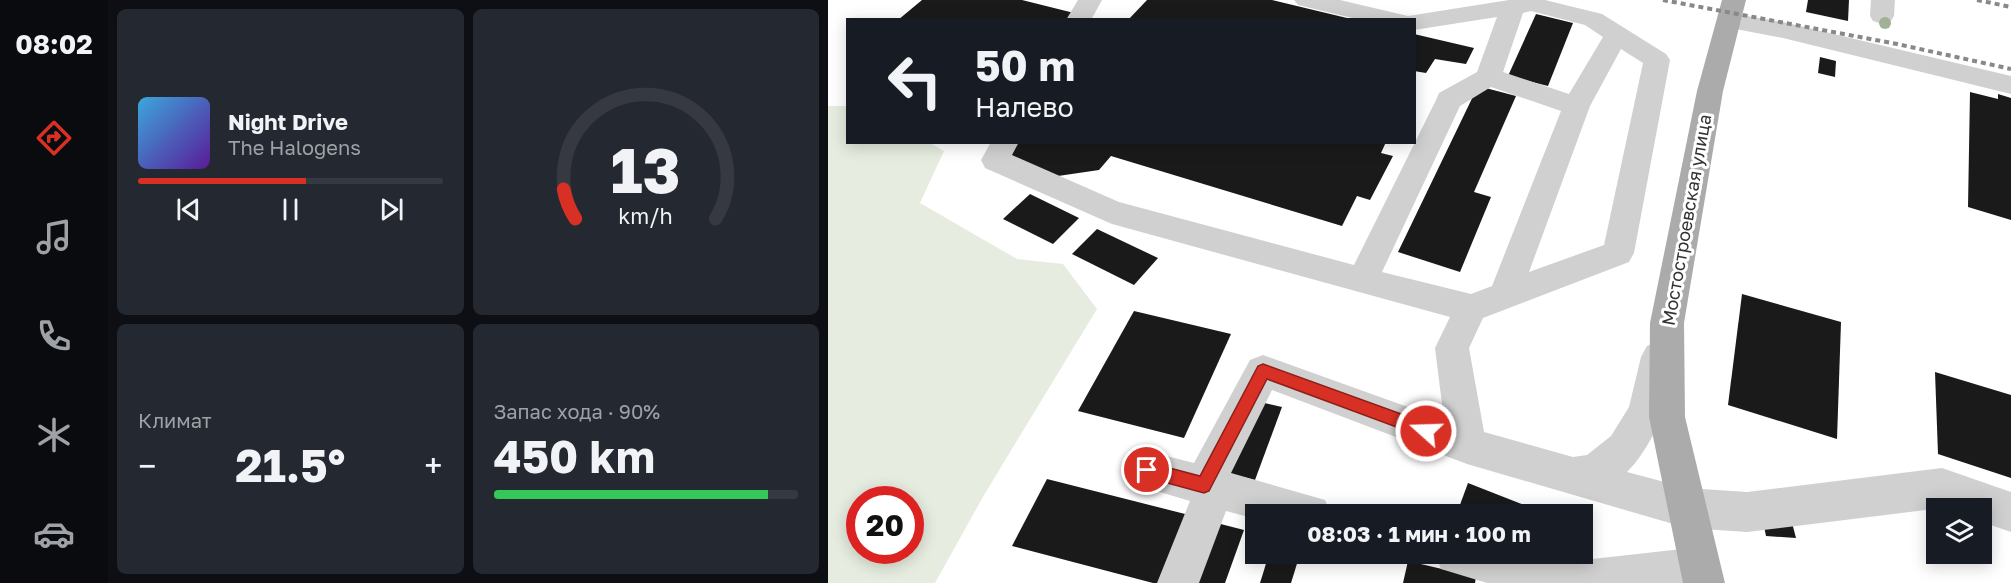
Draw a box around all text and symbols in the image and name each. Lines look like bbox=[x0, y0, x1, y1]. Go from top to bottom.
text: 08:02 bbox=[15, 28, 93, 60]
text: 50 m bbox=[975, 40, 1075, 90]
icon: left bbox=[876, 42, 954, 120]
text: Налево bbox=[975, 91, 1074, 123]
text: Night Drive bbox=[228, 108, 348, 135]
street label: Мостостроевская улица bbox=[1657, 112, 1715, 327]
icon: directions bbox=[33, 117, 75, 159]
text: 13 bbox=[611, 132, 681, 207]
text: The Halogens bbox=[228, 135, 361, 159]
icon: previous bbox=[172, 193, 205, 226]
icon: pause bbox=[274, 193, 307, 226]
icon: next bbox=[375, 193, 408, 226]
text: km/h bbox=[618, 203, 673, 229]
icon: music bbox=[33, 216, 75, 258]
icon: phone bbox=[33, 315, 75, 357]
text: Запас хода · 90% bbox=[494, 399, 660, 423]
position arrow bbox=[1394, 399, 1458, 463]
text: Климат bbox=[138, 408, 212, 432]
icon: climate bbox=[33, 414, 75, 456]
text: 450 km bbox=[494, 429, 655, 483]
text: 21.5° bbox=[235, 438, 345, 492]
pin bbox=[1121, 444, 1172, 495]
text: − bbox=[138, 446, 156, 485]
text: + bbox=[424, 446, 443, 485]
icon: arrive bbox=[1130, 453, 1163, 486]
speed limit sign: 20 bbox=[846, 486, 924, 564]
map controls bbox=[1926, 498, 1992, 564]
button: layers bbox=[1926, 498, 1992, 564]
icon: car bbox=[33, 513, 75, 555]
text: 08:03 · 1 мин · 100 m bbox=[1307, 520, 1531, 547]

